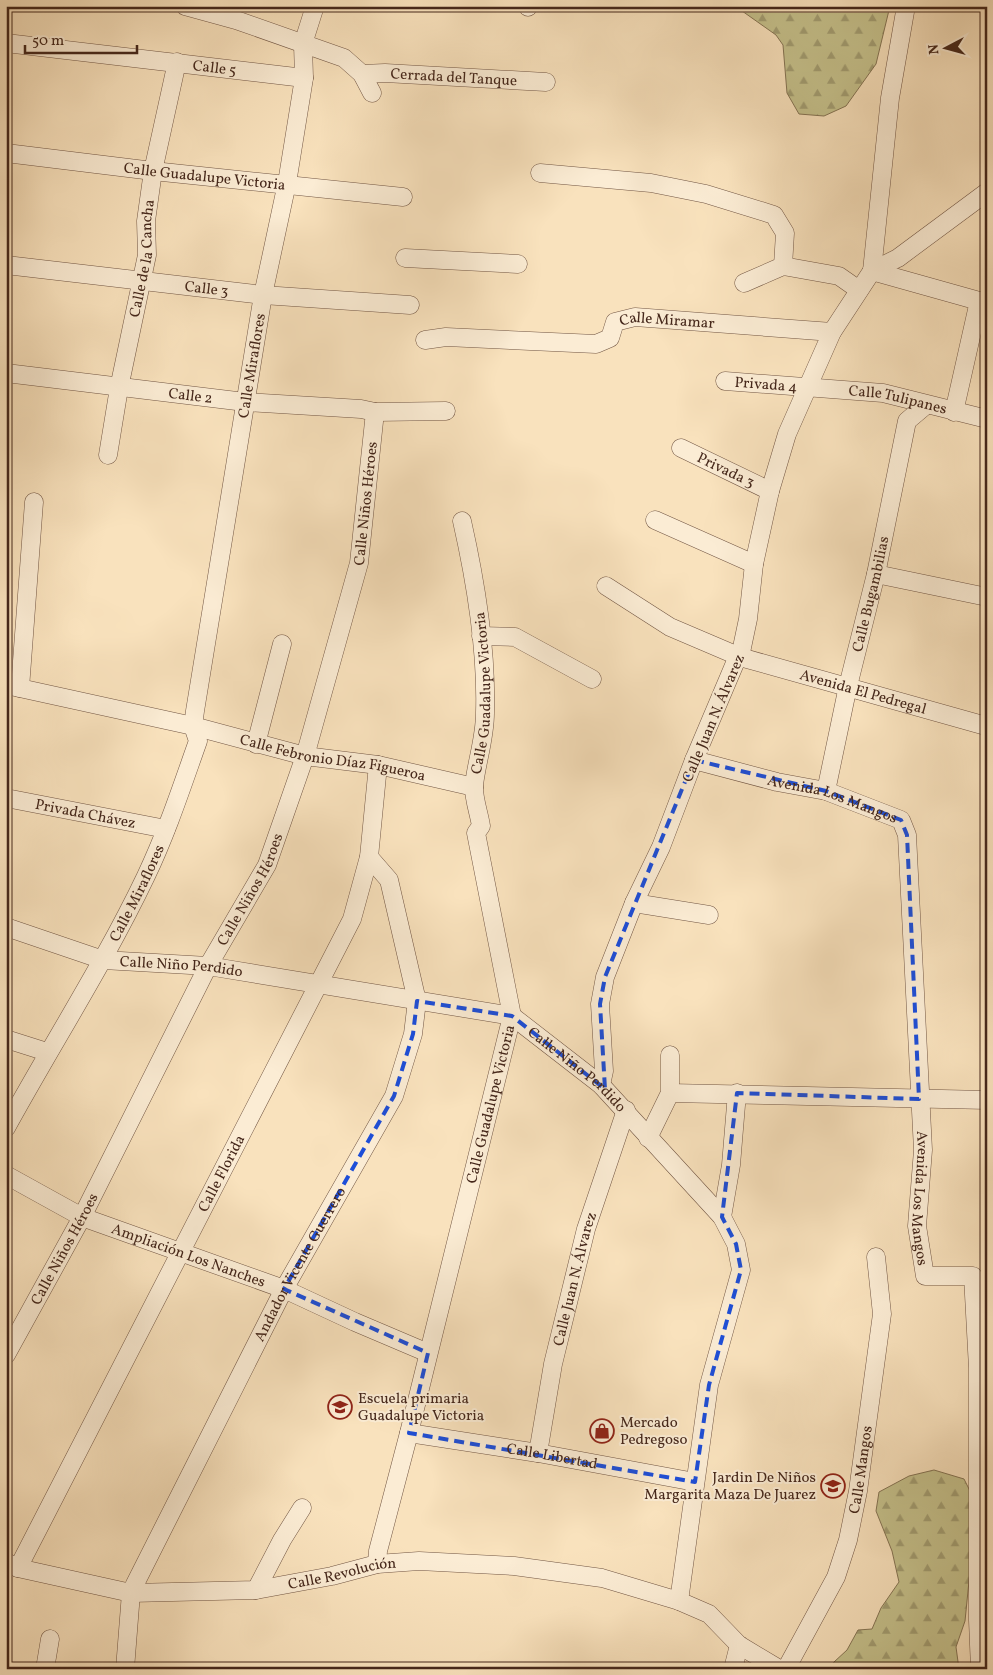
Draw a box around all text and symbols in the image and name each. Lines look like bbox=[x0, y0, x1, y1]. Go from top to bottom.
scale bar bbox=[25, 22, 138, 54]
north arrow bbox=[920, 22, 970, 72]
text: 50 m bbox=[32, 31, 64, 52]
text: N bbox=[925, 43, 945, 55]
street label: Calle 5 bbox=[191, 56, 237, 82]
street label: Cerrada del Tanque bbox=[390, 64, 518, 92]
street label: Calle Guadalupe Victoria bbox=[122, 158, 286, 197]
street label: Calle de la Cancha bbox=[125, 198, 161, 319]
street label: Calle 3 bbox=[183, 277, 230, 303]
street label: Calle Miramar bbox=[617, 308, 715, 335]
street label: Calle Miraflores bbox=[234, 312, 272, 420]
street label: Privada 4 bbox=[734, 373, 798, 398]
street label: Calle Tulipanes bbox=[848, 381, 949, 421]
street label: Calle 2 bbox=[167, 384, 214, 410]
street label: Calle Niños Héroes bbox=[350, 441, 384, 567]
street label: Privada 3 bbox=[693, 448, 758, 494]
street label: Calle Bugambilias bbox=[848, 535, 895, 654]
street label: Calle Guadalupe Victoria bbox=[467, 611, 497, 776]
street label: Calle Juan N. Álvarez bbox=[678, 651, 751, 786]
street label: Avenida El Pedregal bbox=[797, 665, 929, 721]
street label: Calle Febronio Díaz Figueroa bbox=[237, 730, 427, 788]
street label: Avenida Los Mangos bbox=[765, 771, 900, 830]
street label: Privada Chávez bbox=[33, 795, 137, 835]
street label: Calle Niños Héroes bbox=[213, 831, 289, 950]
street label: Calle Miraflores bbox=[105, 842, 171, 946]
street label: Calle Niño Perdido bbox=[119, 952, 244, 984]
street label: Calle Guadalupe Victoria bbox=[462, 1023, 521, 1186]
street label: Calle Niño Perdido bbox=[523, 1023, 630, 1118]
street label: Avenida Los Mangos bbox=[905, 1130, 932, 1267]
street label: Calle Florida bbox=[194, 1132, 251, 1216]
street label: Andador Vicente Guerrero bbox=[250, 1184, 352, 1346]
street label: Calle Niños Héroes bbox=[26, 1190, 104, 1309]
street label: Calle Juan N. Álvarez bbox=[549, 1210, 603, 1348]
street label: Ampliación Los Nanches bbox=[108, 1219, 268, 1294]
place label: Escuela primaria Guadalupe Victoria bbox=[358, 1389, 484, 1427]
school or university icon: Escuela primaria Guadalupe Victoria bbox=[327, 1394, 353, 1420]
place label: Mercado Pedregoso bbox=[620, 1413, 687, 1451]
shop icon: Mercado Pedregoso bbox=[589, 1418, 615, 1444]
street label: Calle Mangos bbox=[845, 1425, 879, 1516]
street label: Calle Libertad bbox=[505, 1439, 599, 1476]
place label: Jardin De Niños Margarita Maza De Juarez bbox=[644, 1468, 816, 1506]
school or university icon: Jardin De Niños Margarita Maza De Juarez bbox=[820, 1473, 846, 1499]
street label: Calle Revolución bbox=[287, 1554, 397, 1596]

